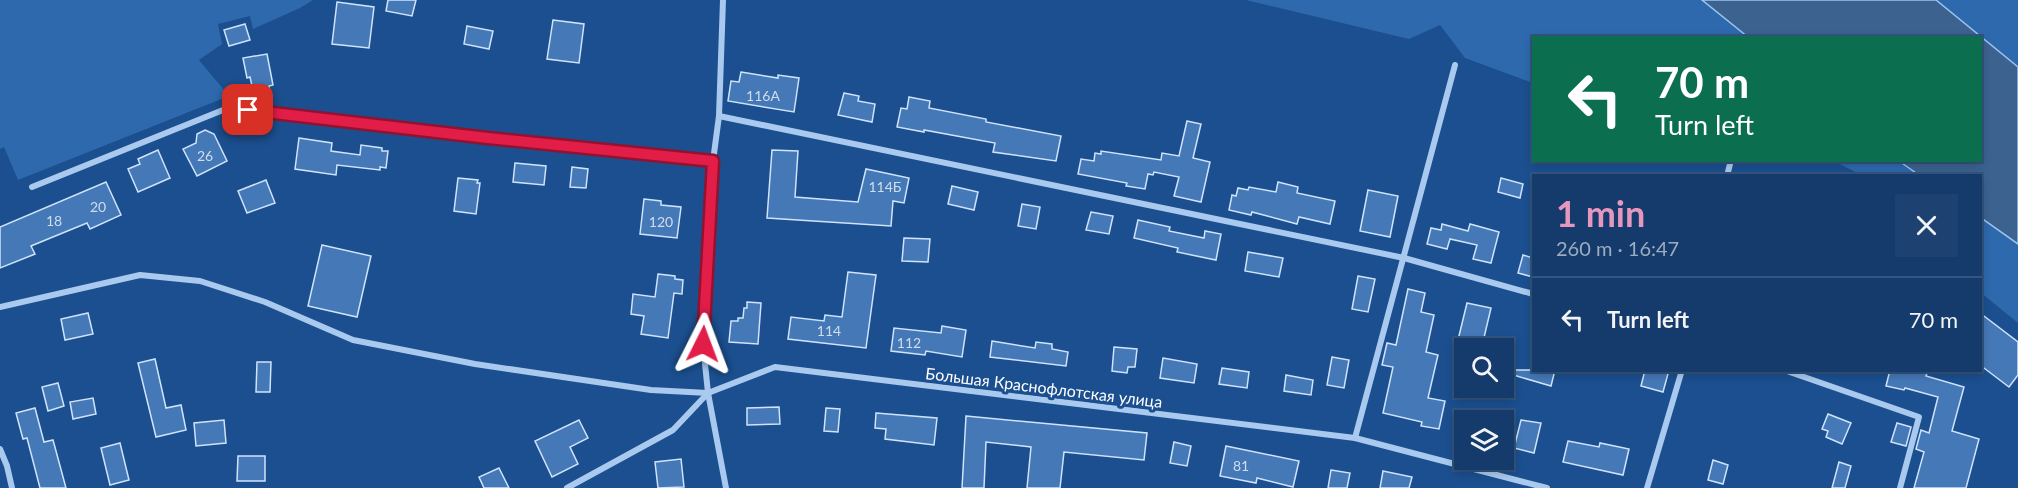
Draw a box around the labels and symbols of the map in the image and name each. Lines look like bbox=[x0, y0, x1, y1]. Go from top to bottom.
pin bbox=[222, 84, 273, 135]
house number: 116А bbox=[746, 87, 780, 104]
house number: 26 bbox=[197, 147, 213, 164]
house number: 114Б bbox=[868, 178, 902, 195]
house number: 20 bbox=[90, 198, 106, 215]
house number: 18 bbox=[46, 212, 62, 229]
house number: 120 bbox=[649, 213, 673, 230]
position arrow bbox=[671, 312, 735, 376]
house number: 114 bbox=[817, 322, 841, 339]
house number: 112 bbox=[897, 334, 921, 351]
street label: Большая Краснофлотская улица bbox=[924, 363, 1164, 411]
house number: 81 bbox=[1233, 457, 1249, 474]

